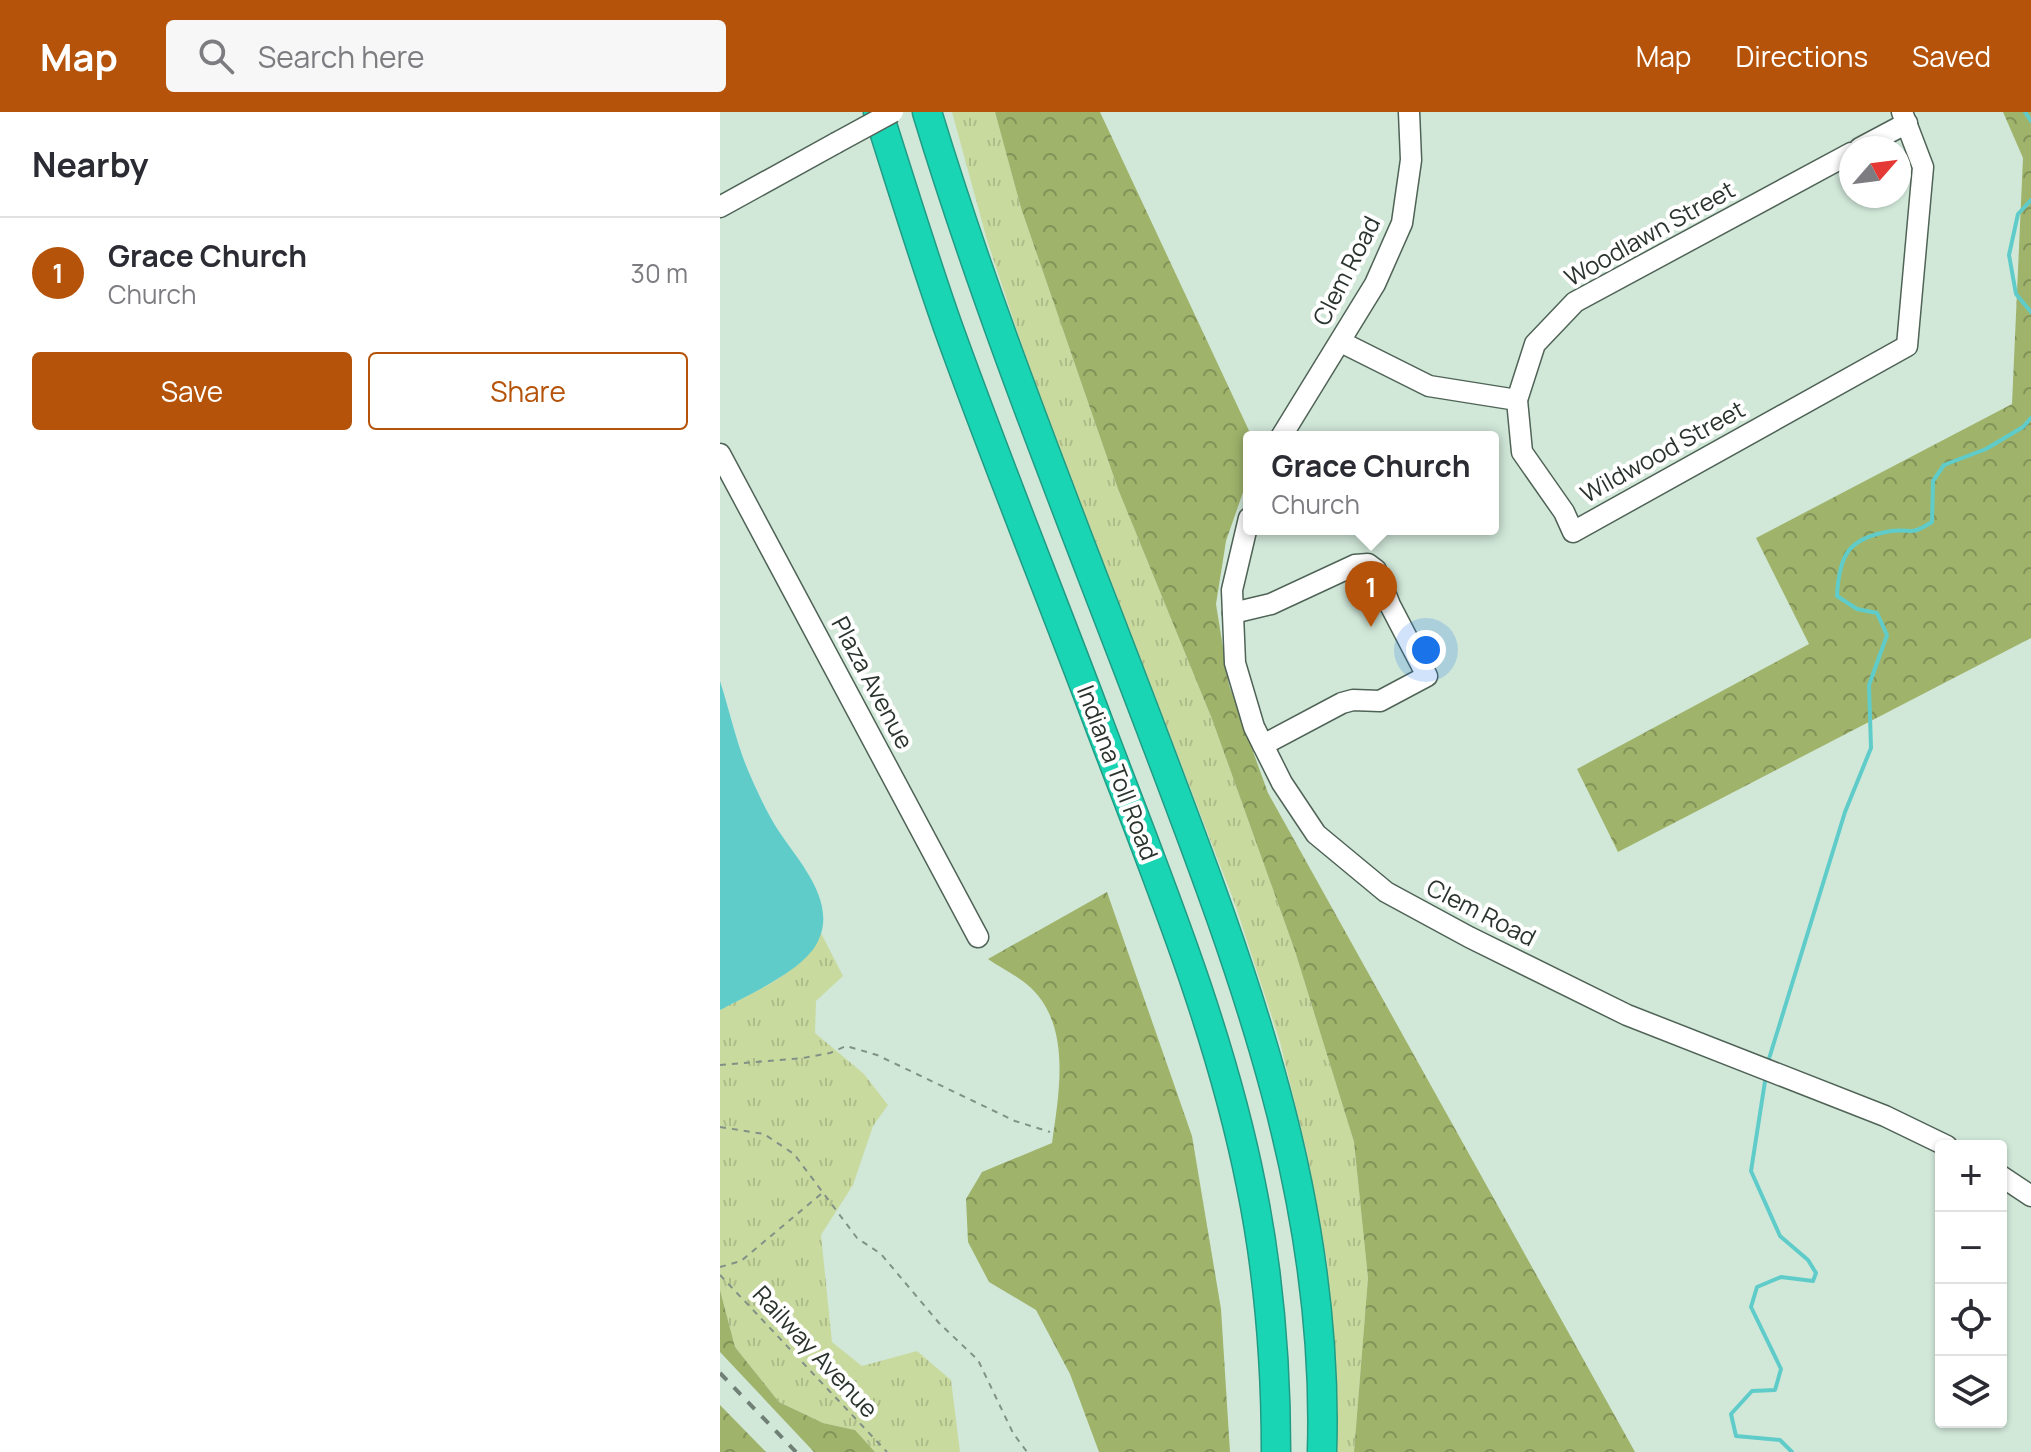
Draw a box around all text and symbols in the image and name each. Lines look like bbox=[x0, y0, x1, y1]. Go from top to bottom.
search box bbox=[166, 20, 726, 92]
text: Map bbox=[40, 30, 118, 82]
icon: search bbox=[194, 34, 238, 78]
text: Search here bbox=[258, 36, 425, 77]
text: Map bbox=[1636, 37, 1691, 75]
text: Directions bbox=[1735, 37, 1868, 75]
text: Saved bbox=[1912, 37, 1991, 75]
north arrow bbox=[1839, 136, 1911, 208]
text: Nearby bbox=[32, 141, 148, 187]
street label: Woodlawn Street bbox=[1558, 172, 1740, 293]
street label: Clem Road bbox=[1304, 210, 1387, 331]
text: Grace Church bbox=[108, 235, 307, 276]
text: 1 bbox=[52, 255, 64, 291]
text: 30 m bbox=[631, 255, 688, 291]
text: Church bbox=[108, 276, 196, 312]
button: Save bbox=[32, 352, 352, 430]
button: Share bbox=[368, 352, 688, 430]
street label: Wildwood Street bbox=[1574, 392, 1750, 510]
popup bbox=[1243, 431, 1499, 535]
text: Grace Church bbox=[1271, 445, 1471, 486]
text: Church bbox=[1271, 486, 1360, 522]
pin: 1 bbox=[1345, 561, 1397, 627]
street label: Plaza Avenue bbox=[825, 610, 922, 754]
your location bbox=[1406, 630, 1446, 670]
street label: Indiana Toll Road bbox=[1070, 680, 1167, 865]
street label: Clem Road bbox=[1421, 870, 1542, 953]
map controls bbox=[1935, 1140, 2007, 1428]
button: + bbox=[1935, 1140, 2007, 1212]
button: − bbox=[1935, 1212, 2007, 1284]
street label: Railway Avenue bbox=[746, 1278, 886, 1424]
button: locate bbox=[1935, 1284, 2007, 1356]
button: layers bbox=[1935, 1356, 2007, 1428]

